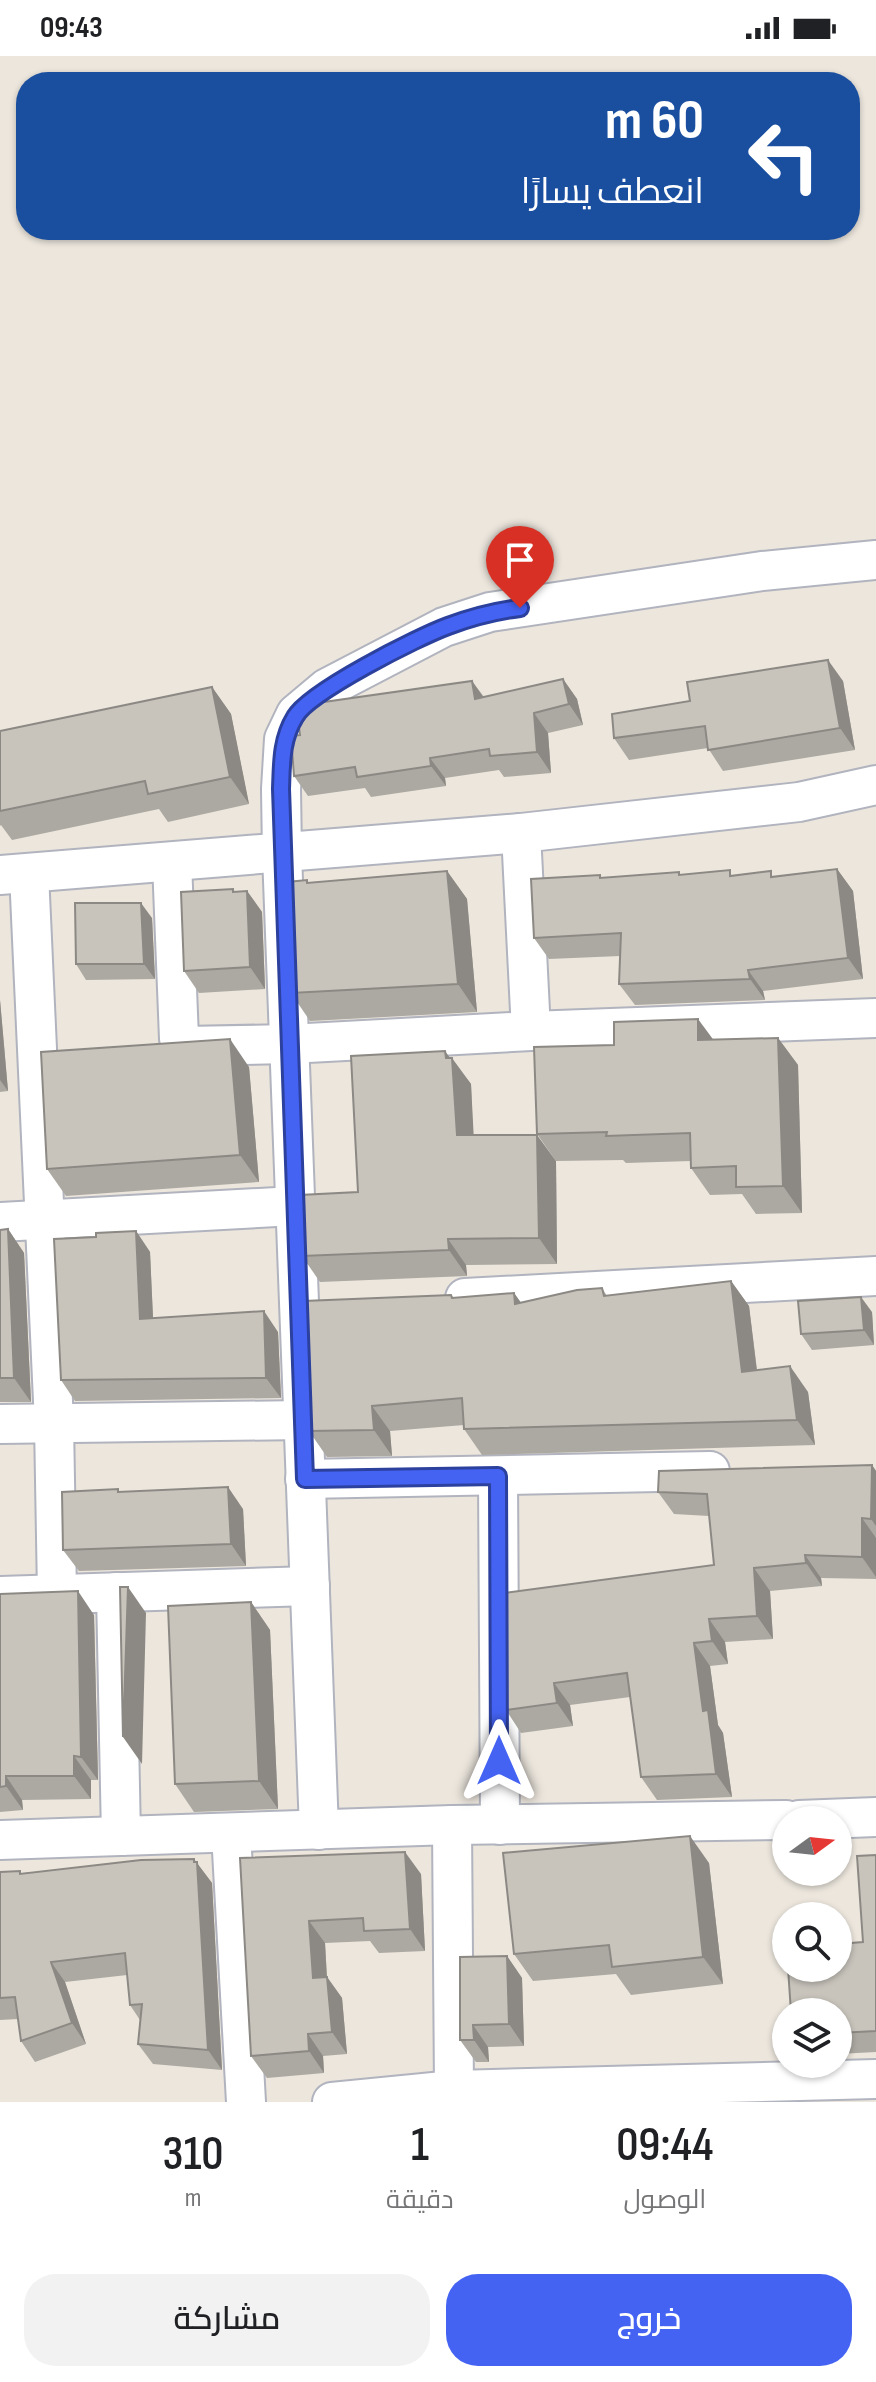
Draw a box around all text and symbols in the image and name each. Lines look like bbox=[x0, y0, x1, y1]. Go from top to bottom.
text: 09:43 bbox=[40, 10, 103, 46]
text: 60 m bbox=[605, 88, 704, 155]
icon: left bbox=[732, 104, 836, 208]
text: انعطف يسارًا bbox=[521, 171, 704, 214]
pin bbox=[486, 526, 554, 608]
icon: arrive bbox=[498, 538, 542, 582]
position arrow bbox=[457, 1719, 541, 1803]
north arrow bbox=[772, 1806, 852, 1886]
map controls bbox=[772, 1806, 852, 2078]
button: search bbox=[772, 1902, 852, 1982]
button: layers bbox=[772, 1998, 852, 2078]
text: 1 bbox=[411, 2117, 429, 2174]
text: 09:44 bbox=[616, 2117, 714, 2174]
text: 310 bbox=[162, 2126, 224, 2183]
text: m bbox=[185, 2183, 201, 2214]
text: دقيقة bbox=[386, 2185, 454, 2216]
text: الوصول bbox=[623, 2185, 706, 2216]
button: مشاركة bbox=[24, 2274, 430, 2366]
button: خروج bbox=[446, 2274, 852, 2366]

